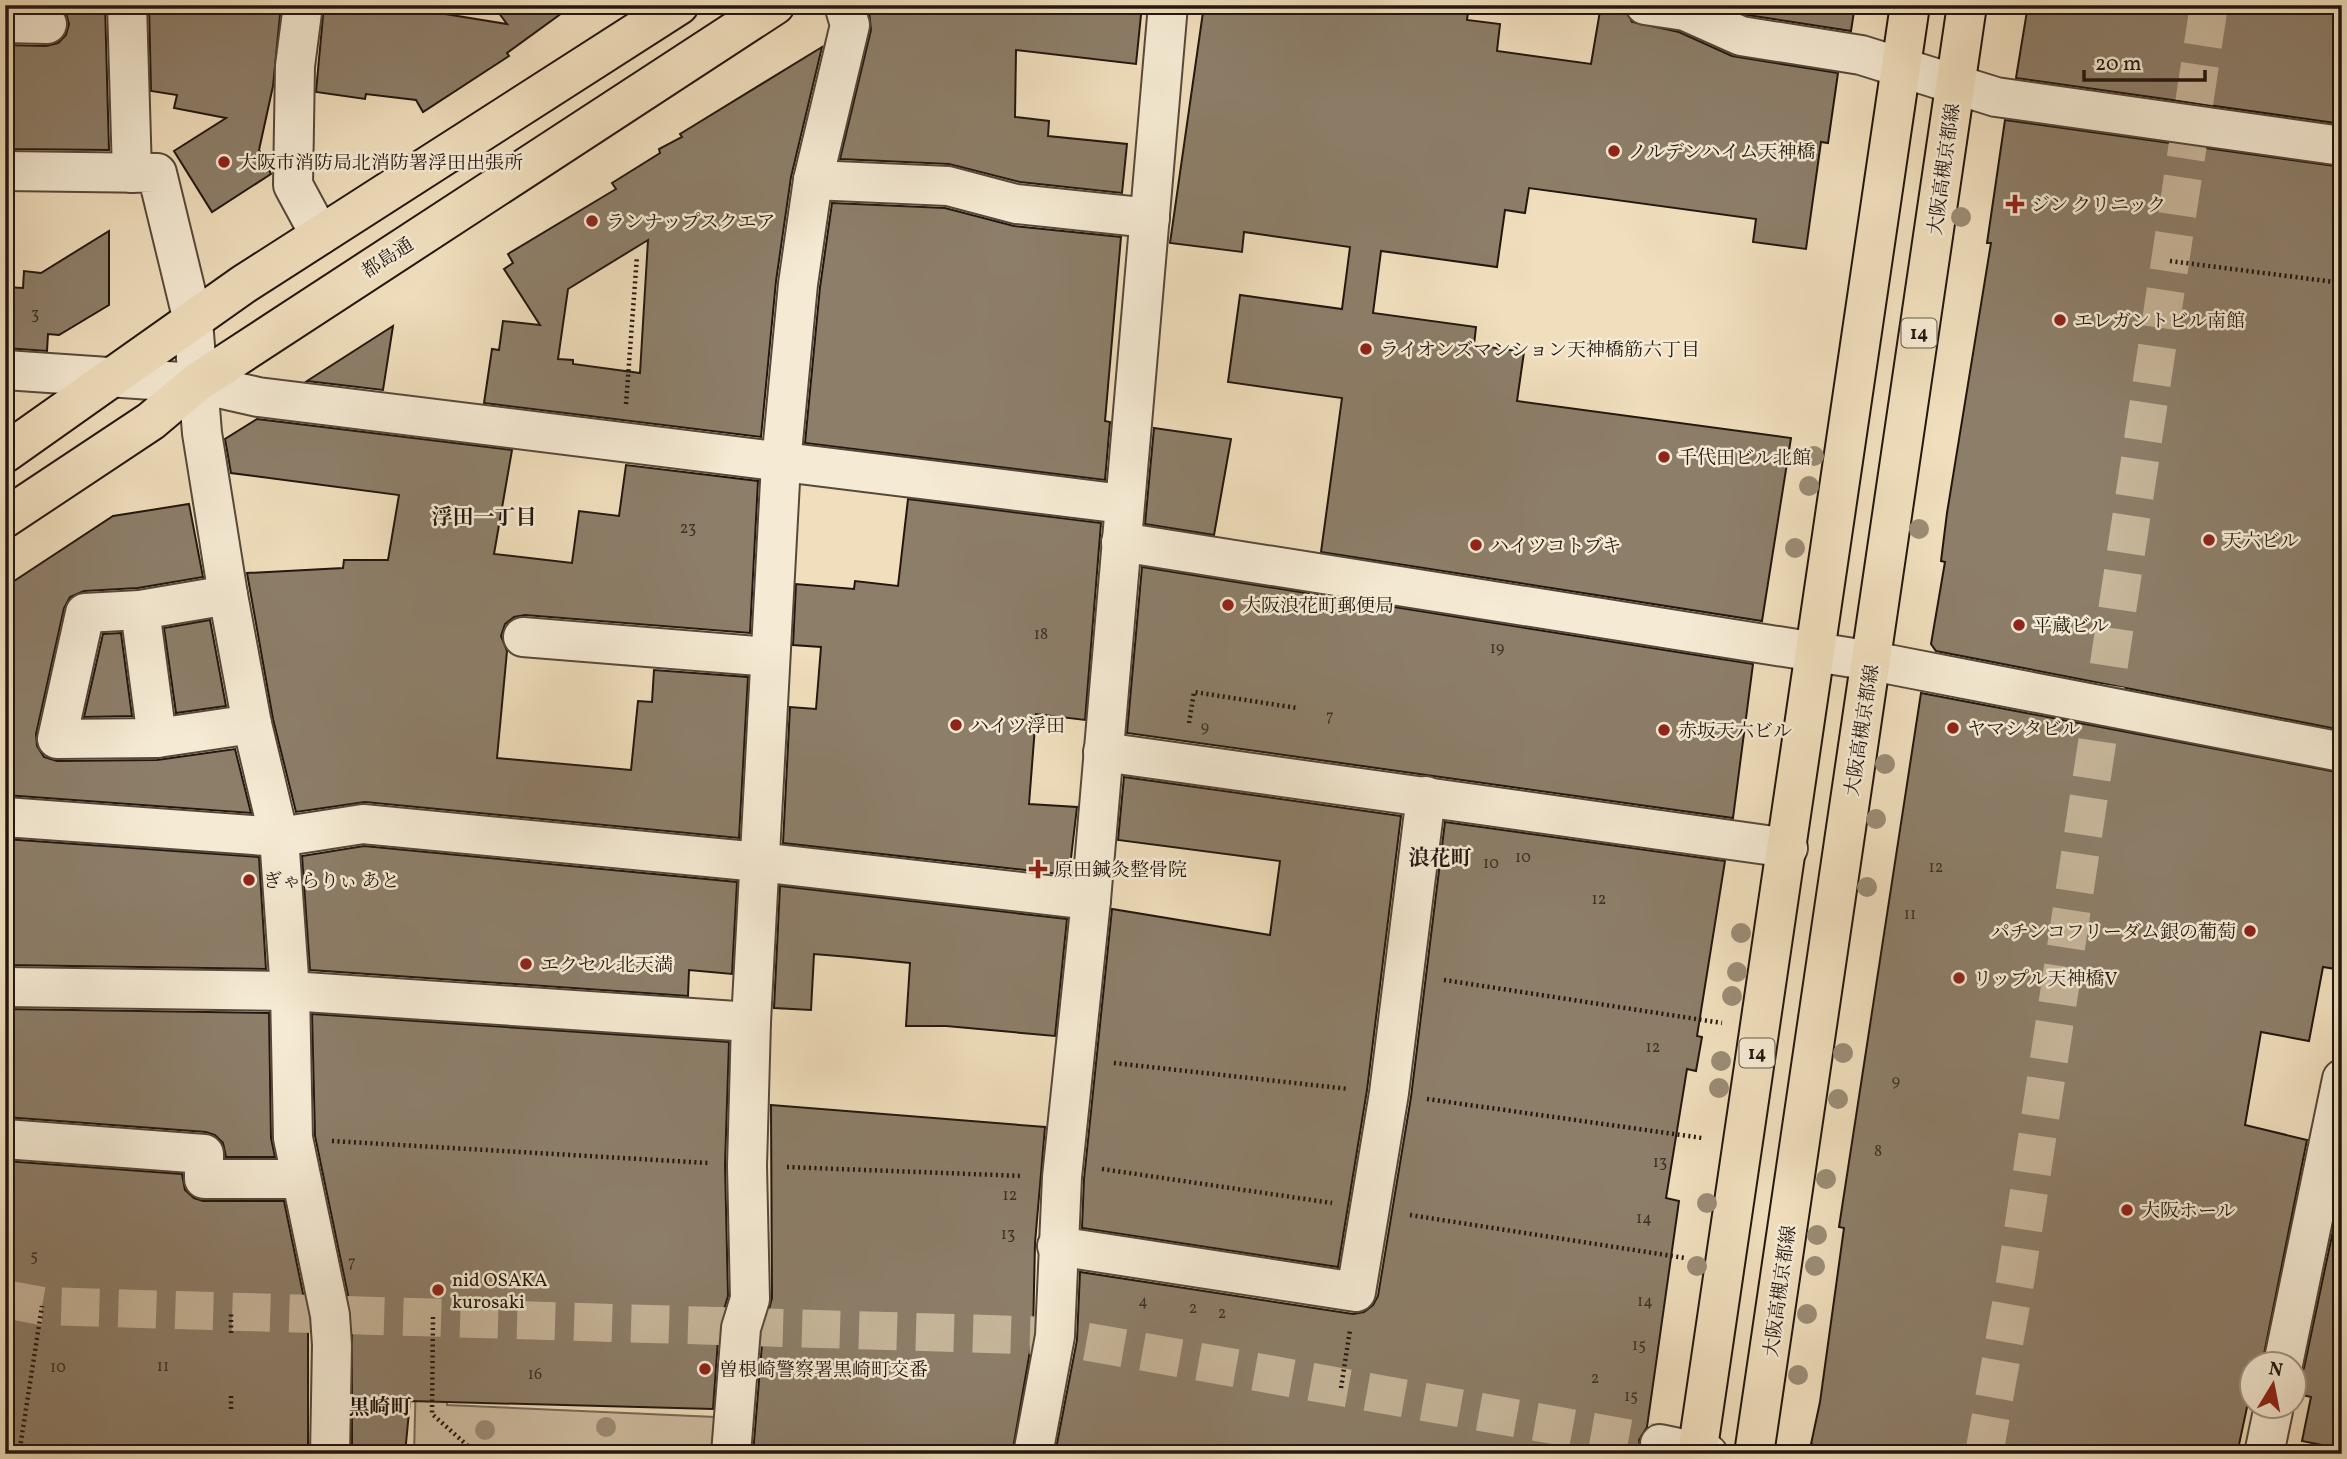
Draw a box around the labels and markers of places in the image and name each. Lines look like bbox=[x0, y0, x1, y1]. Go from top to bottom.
place label: ノルデンハイム天神橋 bbox=[1628, 140, 1816, 166]
marker: ノルデンハイム天神橋 bbox=[1606, 143, 1622, 159]
place label: 大阪市消防局北消防署浮田出張所 bbox=[238, 151, 523, 177]
marker: 大阪市消防局北消防署浮田出張所 bbox=[216, 154, 232, 170]
place label: ジン クリニック bbox=[2031, 193, 2166, 219]
marker: ジン クリニック bbox=[2005, 194, 2025, 214]
place label: ランナップスクエア bbox=[606, 210, 775, 236]
marker: ランナップスクエア bbox=[584, 213, 600, 229]
place label: エレガントビル南館 bbox=[2074, 309, 2245, 335]
marker: エレガントビル南館 bbox=[2052, 312, 2068, 328]
place label: ライオンズマンション天神橋筋六丁目 bbox=[1380, 338, 1700, 364]
marker: ライオンズマンション天神橋筋六丁目 bbox=[1358, 341, 1374, 357]
place label: 千代田ビル北館 bbox=[1678, 446, 1811, 472]
marker: 千代田ビル北館 bbox=[1656, 449, 1672, 465]
place label: 天六ビル bbox=[2223, 529, 2299, 555]
marker: 天六ビル bbox=[2201, 532, 2217, 548]
place label: ハイツコトブキ bbox=[1490, 534, 1621, 560]
marker: ハイツコトブキ bbox=[1468, 537, 1484, 553]
place label: 大阪浪花町郵便局 bbox=[1242, 594, 1394, 620]
marker: 大阪浪花町郵便局 bbox=[1220, 597, 1236, 613]
place label: 平蔵ビル bbox=[2033, 614, 2109, 640]
marker: 平蔵ビル bbox=[2011, 617, 2027, 633]
place label: ハイツ浮田 bbox=[970, 714, 1065, 740]
marker: ハイツ浮田 bbox=[948, 717, 964, 733]
place label: ヤマシタビル bbox=[1967, 717, 2080, 743]
place label: 赤坂天六ビル bbox=[1678, 719, 1792, 745]
marker: ヤマシタビル bbox=[1945, 720, 1961, 736]
marker: 赤坂天六ビル bbox=[1656, 722, 1672, 738]
place label: 原田鍼灸整骨院 bbox=[1054, 858, 1187, 884]
marker: 原田鍼灸整骨院 bbox=[1028, 859, 1048, 879]
place label: ぎゃらりぃ あと bbox=[263, 869, 400, 895]
marker: ぎゃらりぃ あと bbox=[241, 872, 257, 888]
place label: パチンコフリーダム銀の葡萄 bbox=[1991, 920, 2236, 946]
marker: パチンコフリーダム銀の葡萄 bbox=[2242, 923, 2258, 939]
place label: エクセル北天満 bbox=[540, 953, 673, 979]
marker: エクセル北天満 bbox=[518, 956, 534, 972]
place label: リップル天神橋V bbox=[1973, 967, 2118, 993]
marker: リップル天神橋V bbox=[1951, 970, 1967, 986]
place label: 大阪ホール bbox=[2141, 1199, 2236, 1225]
marker: 大阪ホール bbox=[2119, 1202, 2135, 1218]
place label: nid OSAKA kurosaki bbox=[452, 1268, 548, 1316]
marker: nid OSAKA kurosaki bbox=[430, 1282, 446, 1298]
place label: 曽根崎警察署黒崎町交番 bbox=[719, 1358, 928, 1384]
marker: 曽根崎警察署黒崎町交番 bbox=[697, 1361, 713, 1377]

